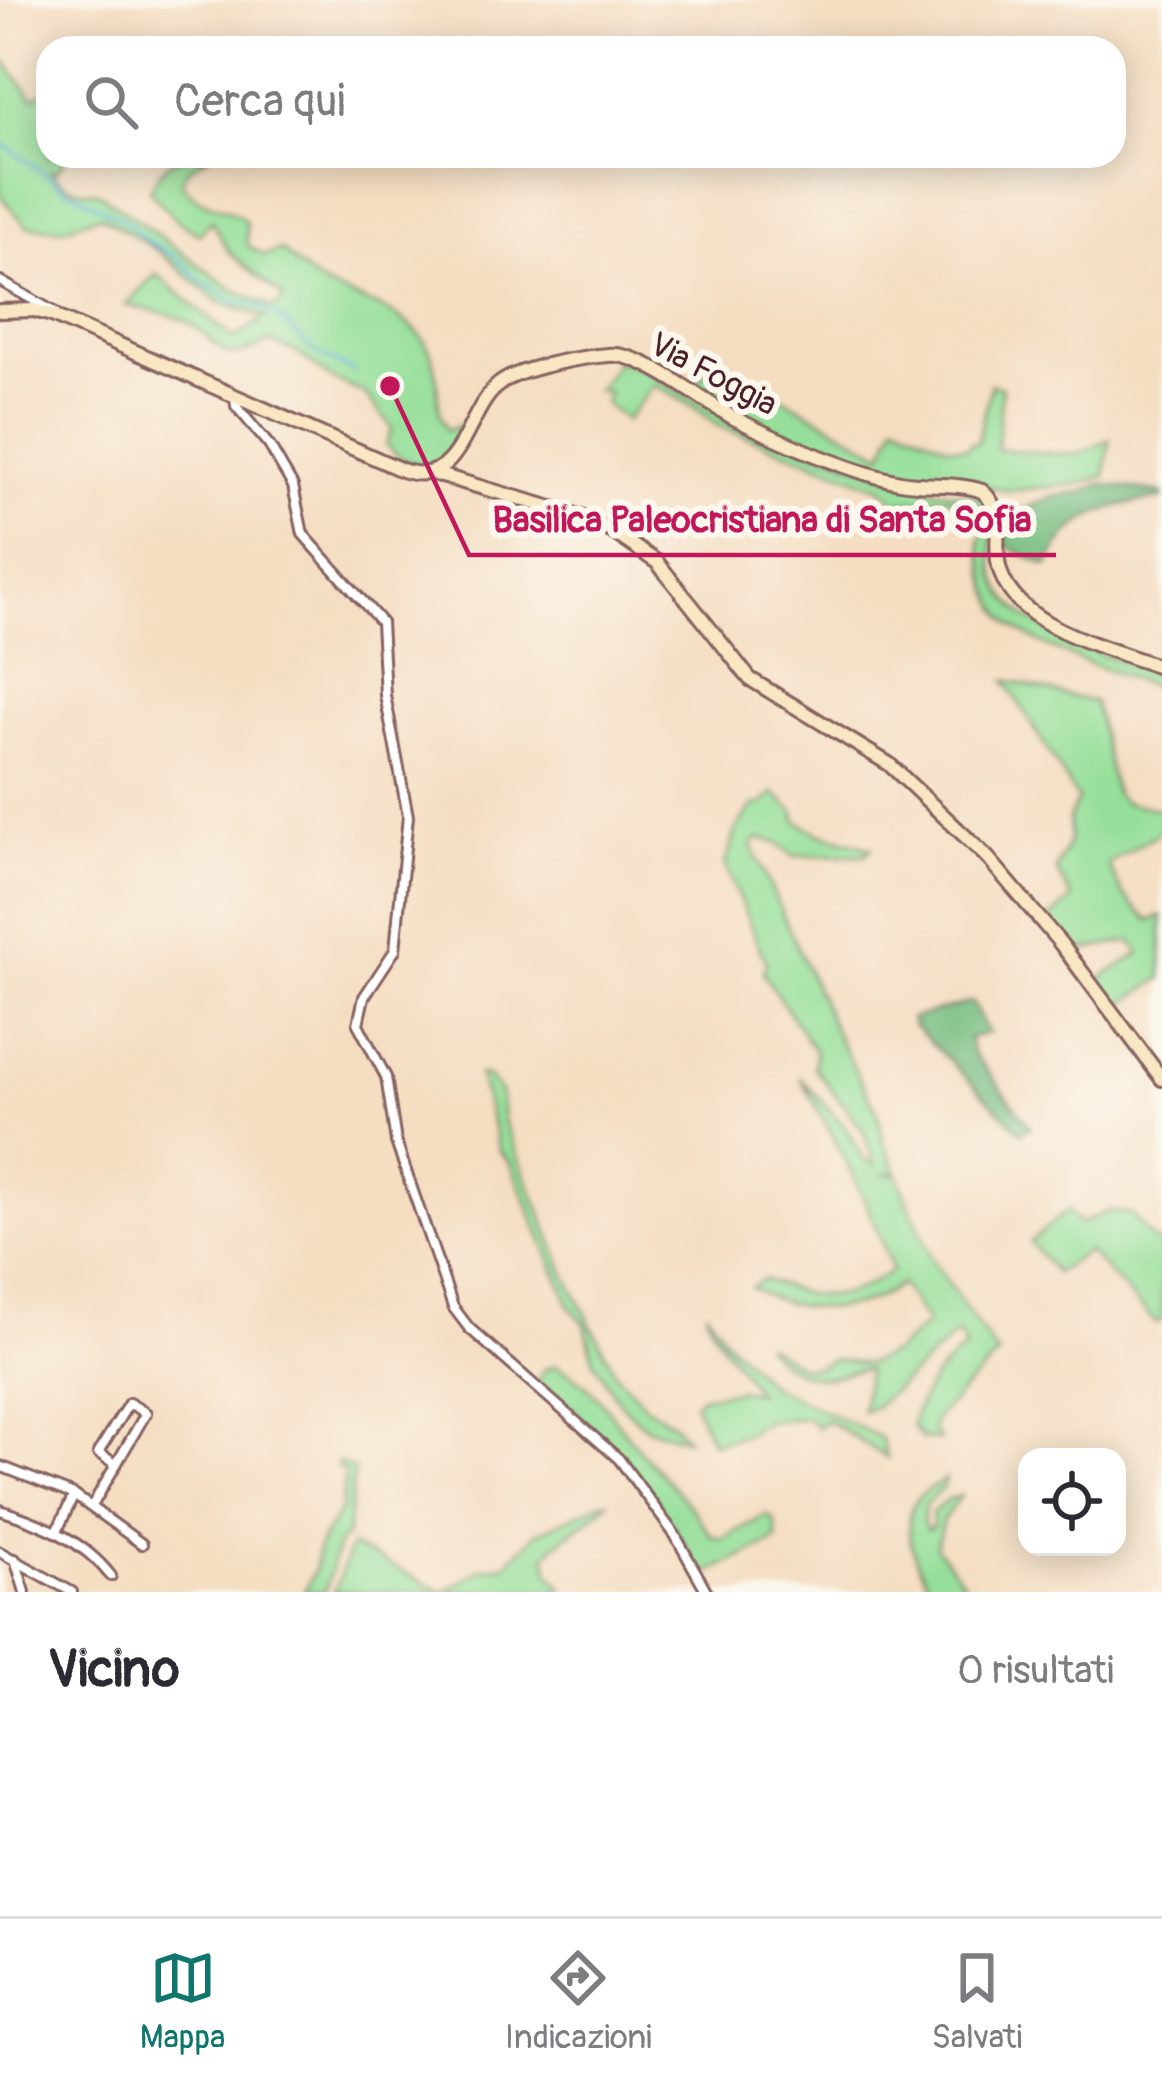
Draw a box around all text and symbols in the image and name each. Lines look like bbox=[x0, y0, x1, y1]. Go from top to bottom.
search box bbox=[36, 36, 1126, 168]
icon: search bbox=[78, 69, 144, 135]
text: Cerca qui bbox=[174, 74, 345, 130]
street label: Via Foggia bbox=[643, 324, 784, 425]
callout: Basilica Paleocristiana di Santa Sofia bbox=[469, 483, 1056, 555]
text: Basilica Paleocristiana di Santa Sofia bbox=[492, 498, 1032, 543]
map controls bbox=[1018, 1448, 1126, 1556]
button: locate bbox=[1018, 1448, 1126, 1556]
text: Vicino bbox=[48, 1638, 179, 1702]
text: 0 risultati bbox=[957, 1646, 1114, 1695]
tab: Mappa bbox=[140, 1945, 225, 2058]
tab: Indicazioni bbox=[505, 1945, 652, 2058]
tab: Salvati bbox=[931, 1945, 1022, 2058]

